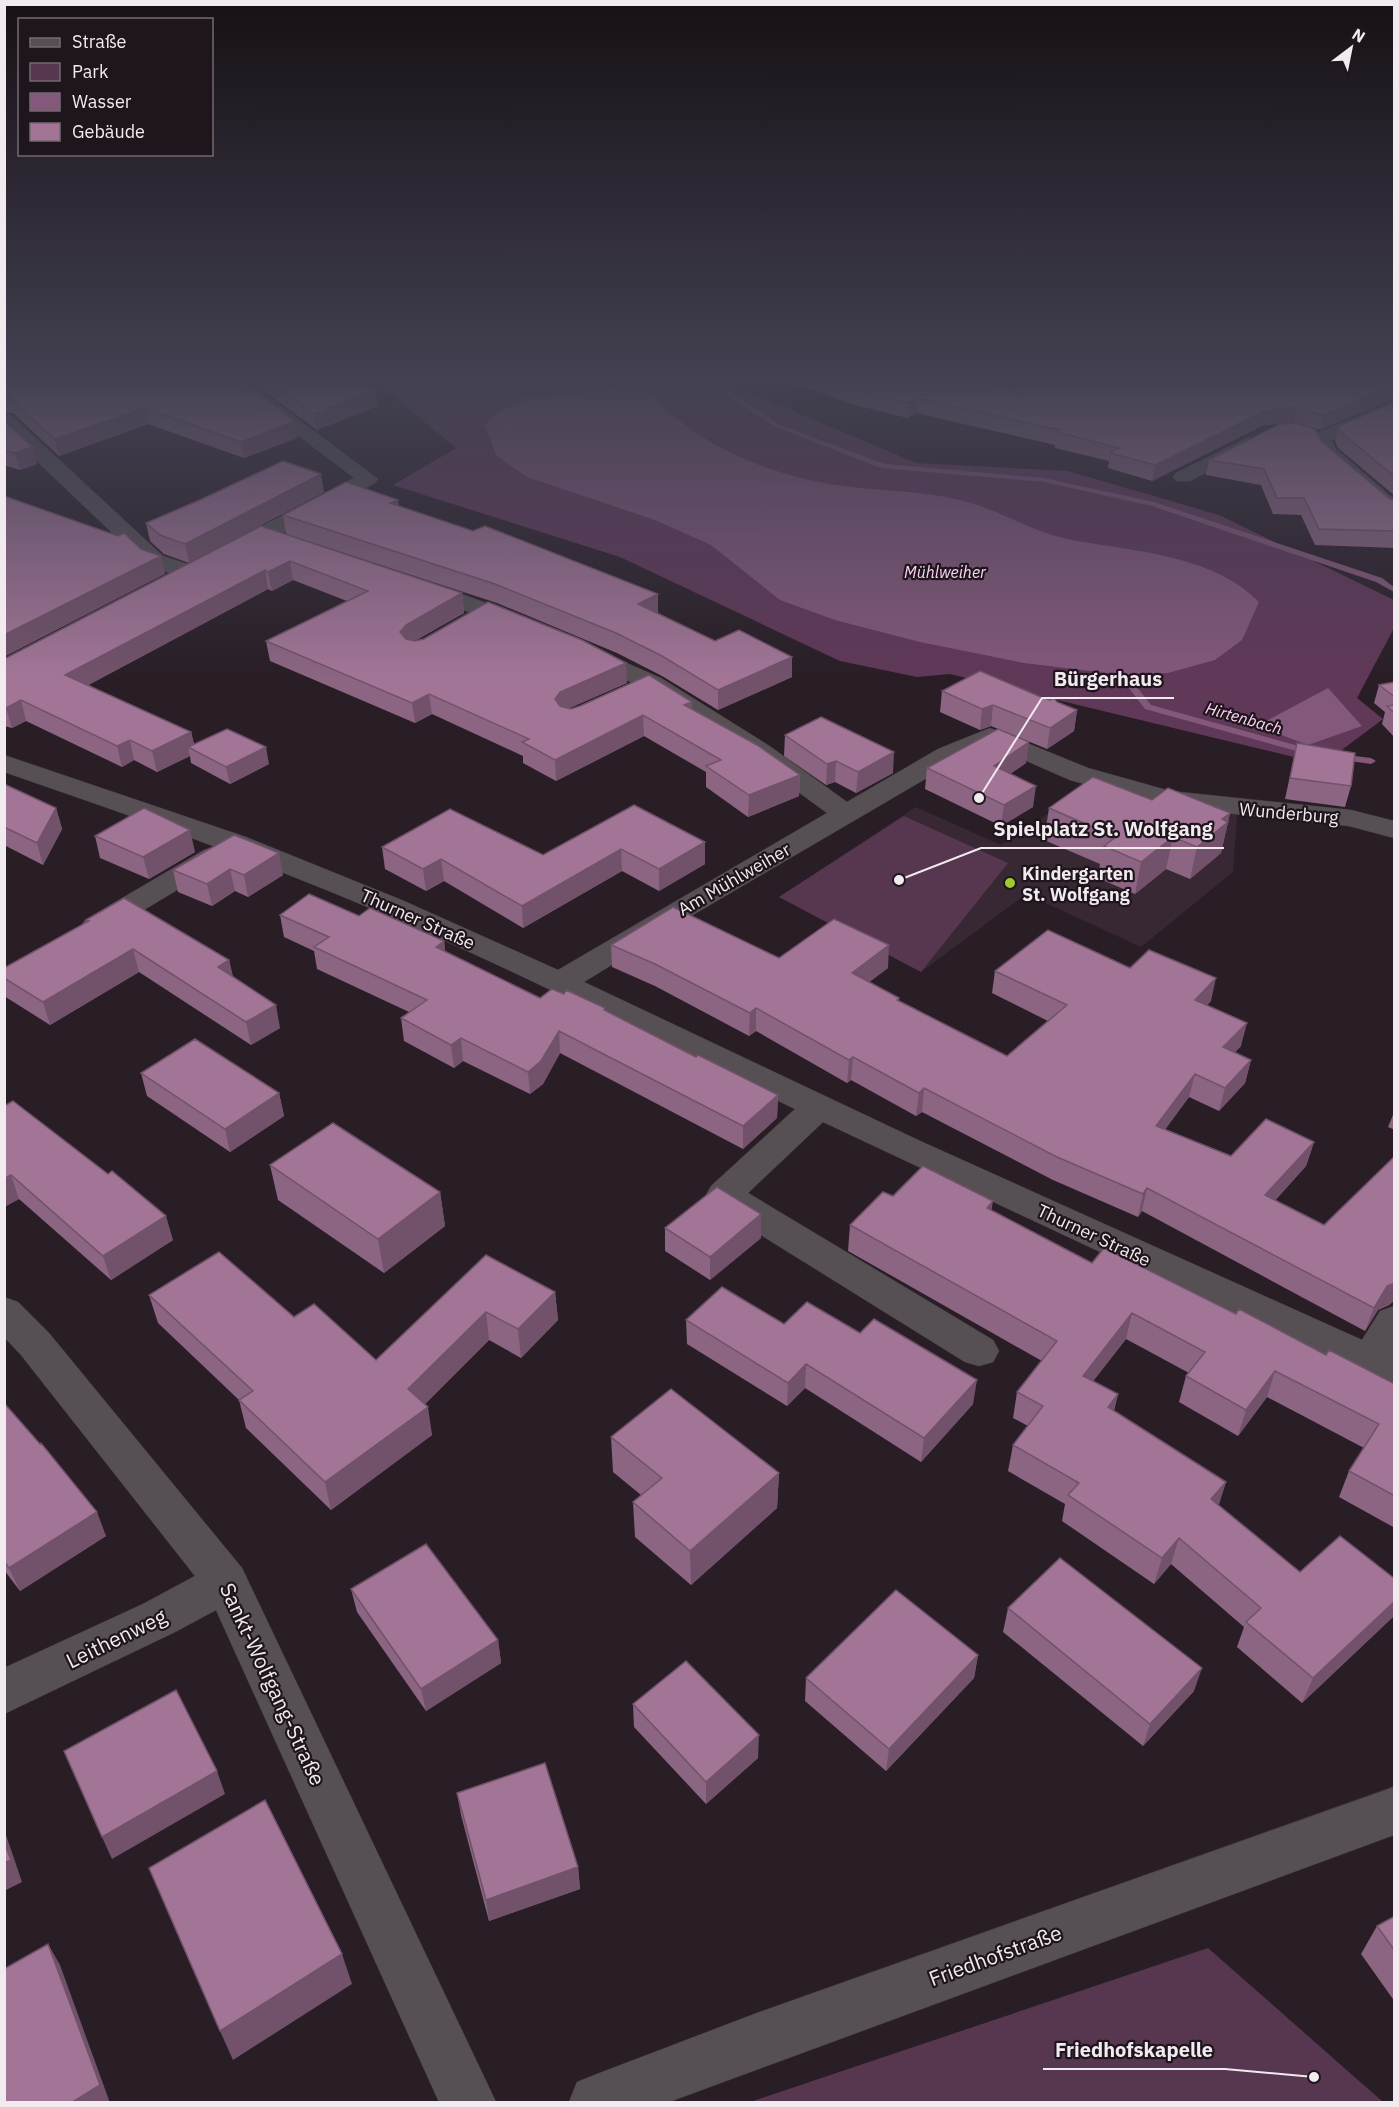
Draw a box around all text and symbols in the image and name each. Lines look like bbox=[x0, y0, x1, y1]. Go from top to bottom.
legend bbox=[18, 18, 213, 156]
north arrow bbox=[1321, 18, 1381, 78]
text: N bbox=[1349, 24, 1369, 47]
text: Straße bbox=[72, 30, 126, 53]
text: Park bbox=[72, 60, 109, 83]
text: Wasser bbox=[72, 90, 132, 113]
text: Gebäude bbox=[72, 120, 145, 143]
water label: Mühlweiher bbox=[904, 562, 987, 582]
callout: Bürgerhaus bbox=[1042, 660, 1174, 698]
text: Bürgerhaus bbox=[1054, 665, 1162, 692]
water label: Hirtenbach bbox=[1203, 698, 1285, 738]
street label: Wunderburg bbox=[1238, 797, 1340, 829]
callout: Spielplatz St. Wolfgang bbox=[981, 810, 1224, 848]
text: Spielplatz St. Wolfgang bbox=[993, 815, 1214, 842]
street label: Am Mühlweiher bbox=[674, 837, 795, 921]
place label: Kindergarten St. Wolfgang bbox=[1022, 862, 1134, 906]
marker: Kindergarten St. Wolfgang bbox=[1003, 876, 1017, 890]
street label: Thurner Straße bbox=[357, 884, 479, 954]
street label: Thurner Straße bbox=[1034, 1199, 1155, 1271]
street label: Sankt-Wolfgang-Straße bbox=[214, 1578, 332, 1790]
street label: Leithenweg bbox=[61, 1602, 171, 1674]
street label: Friedhofstraße bbox=[925, 1918, 1065, 1992]
callout: Friedhofskapelle bbox=[1043, 2031, 1225, 2069]
text: Friedhofskapelle bbox=[1055, 2036, 1213, 2063]

